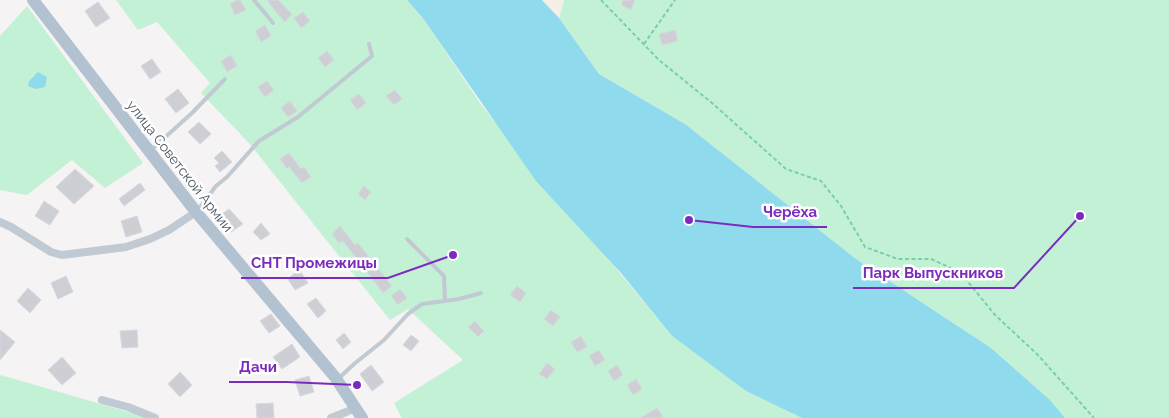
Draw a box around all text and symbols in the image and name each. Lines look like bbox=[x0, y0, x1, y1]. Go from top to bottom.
street label: улица Советской Армии bbox=[124, 97, 236, 235]
callout: Черёха bbox=[753, 197, 827, 227]
text: Черёха bbox=[763, 203, 817, 221]
callout: СНТ Промежицы bbox=[241, 248, 388, 278]
text: СНТ Промежицы bbox=[251, 254, 377, 272]
callout: Парк Выпускников bbox=[853, 258, 1014, 288]
text: Парк Выпускников bbox=[863, 264, 1003, 282]
callout: Дачи bbox=[229, 352, 287, 382]
text: Дачи bbox=[239, 358, 277, 376]

